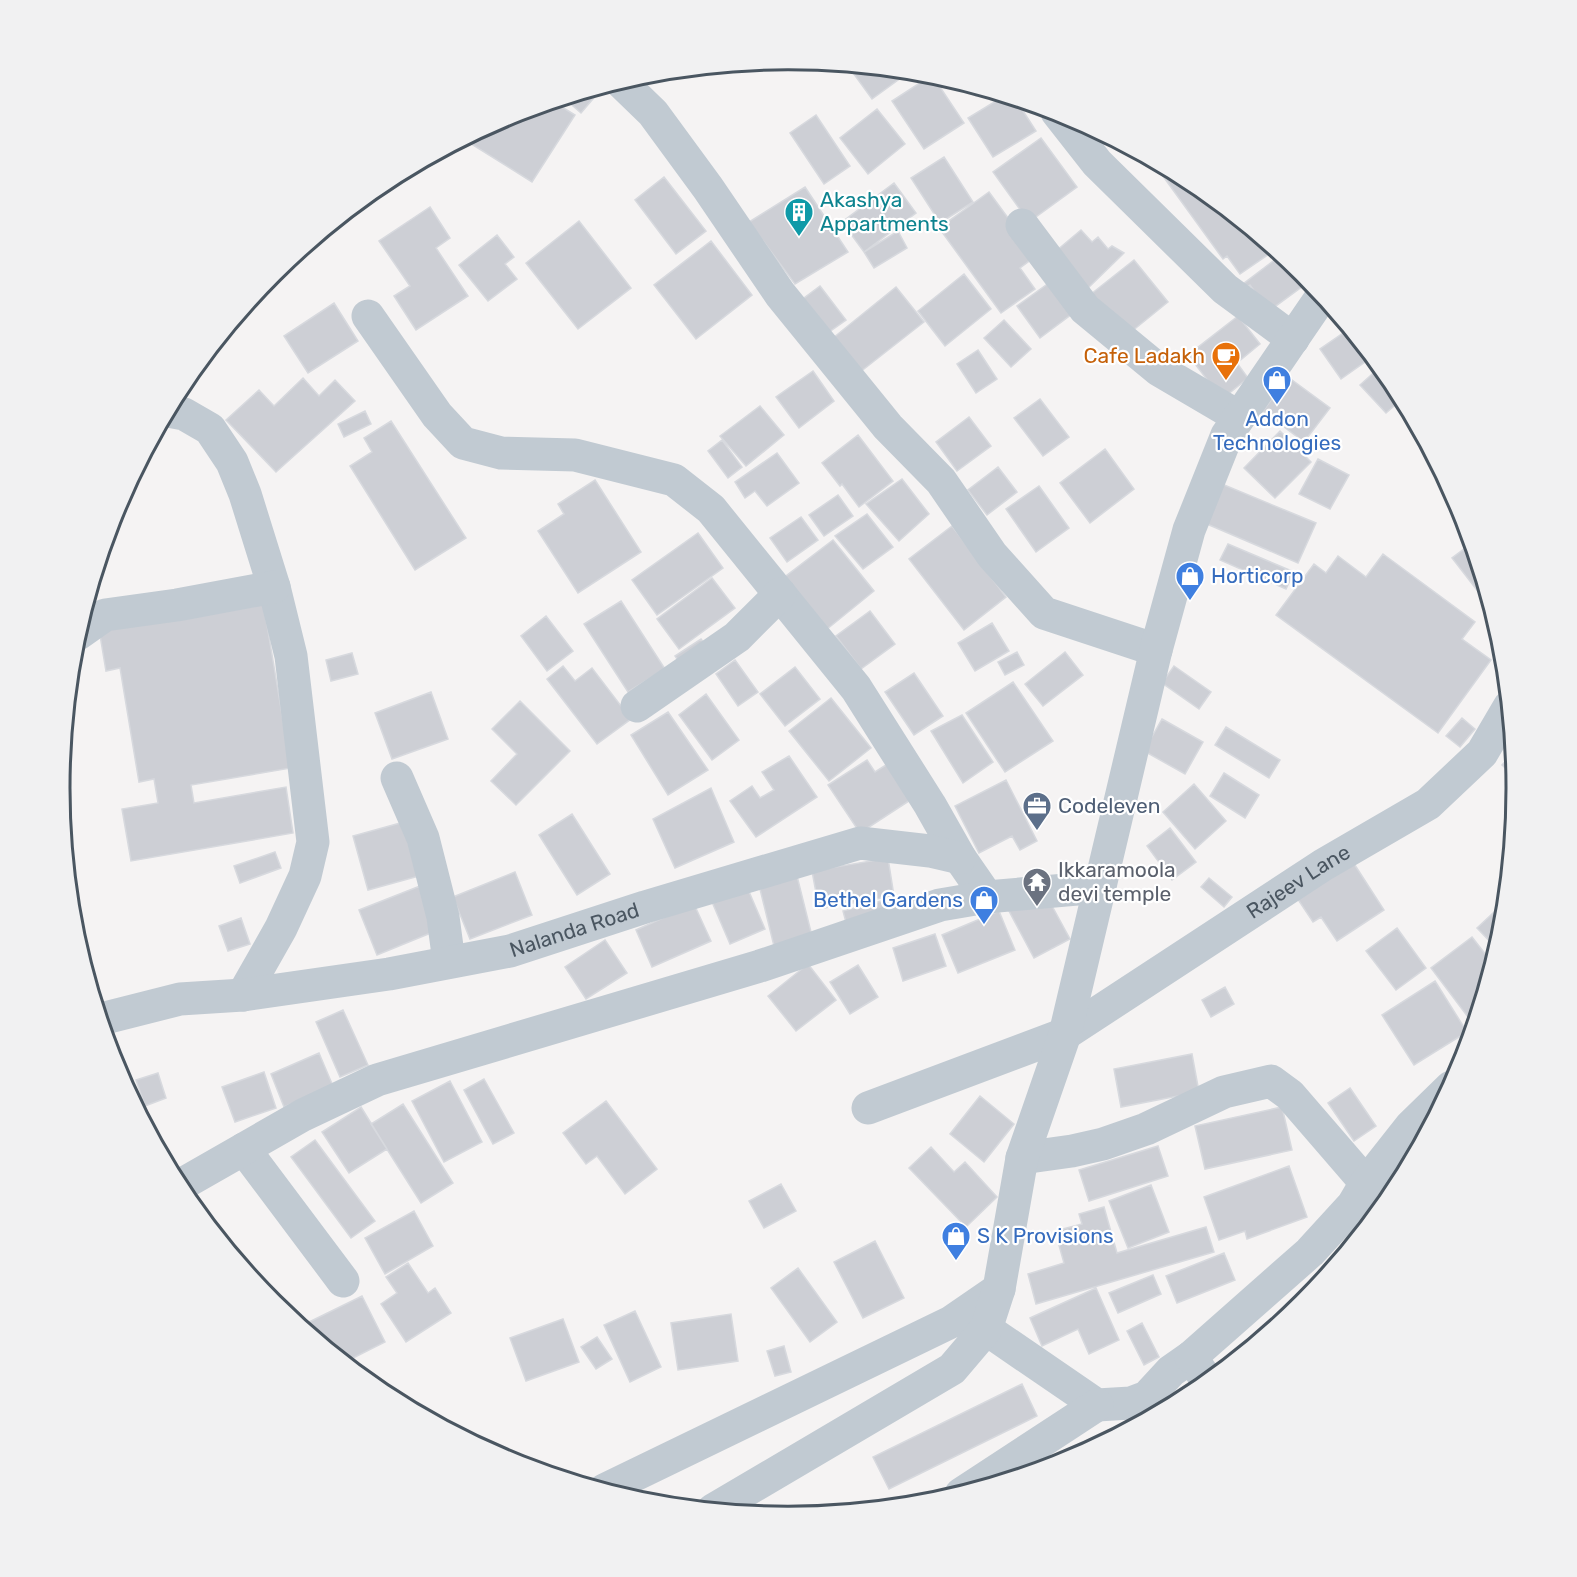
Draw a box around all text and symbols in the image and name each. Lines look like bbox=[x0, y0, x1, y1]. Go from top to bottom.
place label: Akashya Appartments bbox=[820, 187, 949, 236]
building icon: Akashya Appartments bbox=[783, 196, 815, 238]
cafe icon: Cafe Ladakh bbox=[1210, 340, 1242, 382]
place label: Cafe Ladakh bbox=[1084, 343, 1205, 368]
shop icon: Addon Technologies bbox=[1261, 364, 1293, 406]
place label: Addon Technologies bbox=[1213, 406, 1341, 455]
shop icon: Horticorp bbox=[1174, 560, 1206, 602]
place label: Horticorp bbox=[1211, 563, 1303, 588]
office icon: Codeleven bbox=[1021, 790, 1053, 832]
place label: Codeleven bbox=[1058, 793, 1161, 818]
street label: Rajeev Lane bbox=[1241, 839, 1354, 924]
place label: Ikkaramoola devi temple bbox=[1058, 857, 1176, 906]
temple icon: Ikkaramoola devi temple bbox=[1021, 866, 1053, 908]
shop icon: Bethel Gardens bbox=[968, 884, 1000, 926]
place label: Bethel Gardens bbox=[813, 887, 963, 912]
street label: Nalanda Road bbox=[506, 897, 642, 962]
shop icon: S K Provisions bbox=[940, 1220, 972, 1262]
place label: S K Provisions bbox=[977, 1223, 1114, 1248]

